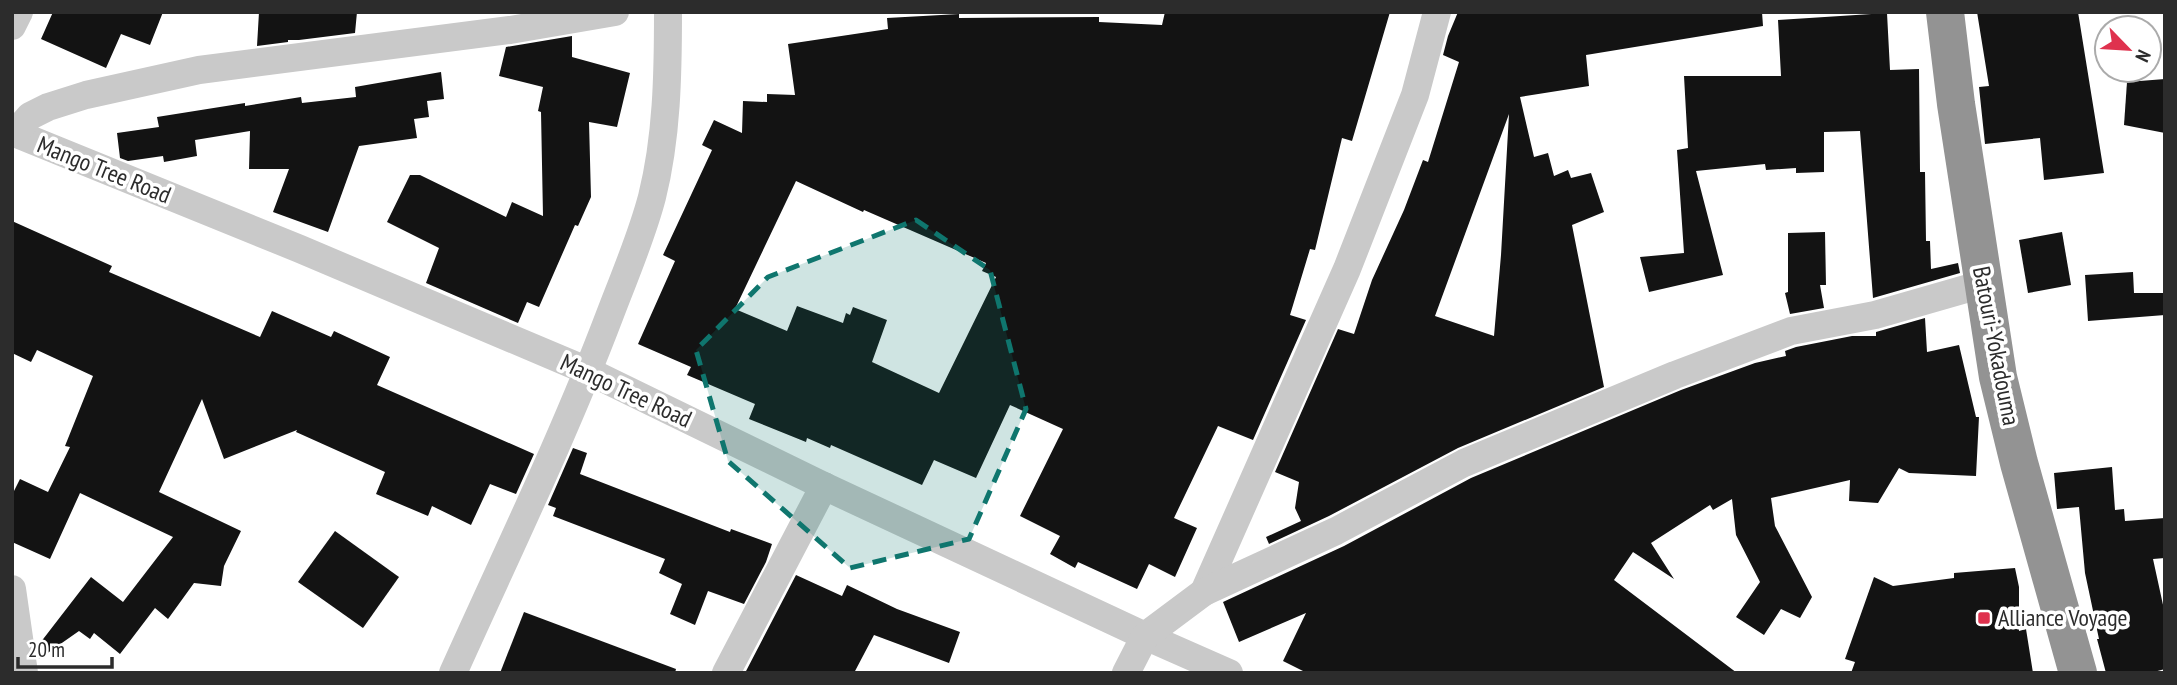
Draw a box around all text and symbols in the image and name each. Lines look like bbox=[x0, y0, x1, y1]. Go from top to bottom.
north arrow bbox=[2093, 14, 2163, 84]
text: N bbox=[2130, 46, 2156, 66]
street label: Mango Tree Road bbox=[33, 129, 176, 210]
street label: Batouri-Yokadouma bbox=[1966, 264, 2027, 428]
street label: Mango Tree Road bbox=[556, 347, 697, 435]
place label: Alliance Voyage bbox=[1998, 602, 2127, 633]
marker: Alliance Voyage bbox=[1976, 610, 1992, 626]
scale bar bbox=[18, 626, 112, 670]
text: 20 m bbox=[28, 636, 65, 663]

